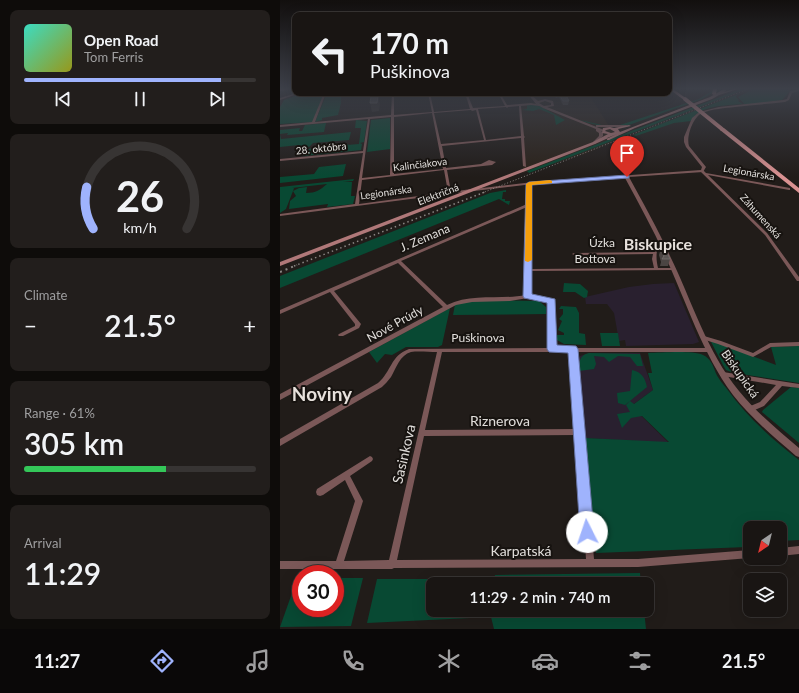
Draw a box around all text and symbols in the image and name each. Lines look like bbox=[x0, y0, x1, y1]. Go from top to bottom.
text: 170 m bbox=[370, 26, 449, 60]
icon: left bbox=[304, 28, 356, 80]
text: Open Road bbox=[84, 31, 159, 49]
text: Tom Ferris bbox=[84, 49, 143, 65]
text: Puškinova bbox=[370, 60, 450, 82]
icon: previous bbox=[52, 88, 74, 110]
icon: pause bbox=[129, 88, 151, 110]
icon: next bbox=[206, 88, 228, 110]
pin bbox=[610, 136, 644, 177]
street label: 28. októbra bbox=[295, 139, 347, 157]
icon: arrive bbox=[616, 142, 638, 164]
street label: Kalinčiakova bbox=[392, 155, 448, 173]
street label: Legionárska bbox=[722, 162, 776, 182]
text: 26 bbox=[116, 170, 164, 220]
street label: Električná bbox=[416, 181, 460, 207]
street label: Legionárska bbox=[359, 182, 413, 202]
street label: Záhumenská bbox=[738, 191, 784, 241]
text: km/h bbox=[123, 218, 157, 235]
street label: J. Zemana bbox=[398, 220, 452, 255]
district label: Biskupice bbox=[624, 234, 693, 253]
street label: Úzka bbox=[589, 235, 615, 250]
street label: Bottova bbox=[574, 251, 616, 266]
text: Climate bbox=[24, 287, 67, 303]
street label: Nové Prúdy bbox=[364, 302, 426, 345]
text: 21.5° bbox=[104, 307, 176, 343]
text: − bbox=[24, 312, 37, 339]
text: + bbox=[243, 312, 256, 339]
street label: Puškinova bbox=[451, 330, 505, 345]
street label: Biskupická bbox=[718, 347, 763, 401]
district label: Noviny bbox=[292, 382, 353, 405]
text: Range · 61% bbox=[24, 405, 95, 421]
street label: Riznerova bbox=[470, 412, 530, 429]
street label: Sasinkova bbox=[388, 423, 419, 485]
text: 305 km bbox=[24, 425, 124, 461]
position arrow bbox=[566, 511, 608, 553]
north arrow bbox=[743, 521, 787, 565]
map controls bbox=[743, 521, 787, 617]
text: Arrival bbox=[24, 535, 61, 551]
street label: Karpatská bbox=[490, 542, 552, 559]
text: 11:29 bbox=[24, 555, 101, 591]
speed limit sign: 30 bbox=[292, 565, 344, 617]
button: layers bbox=[743, 573, 787, 617]
text: 11:29 · 2 min · 740 m bbox=[470, 588, 610, 606]
icon: directions bbox=[148, 647, 176, 675]
icon: music bbox=[244, 647, 272, 675]
icon: phone bbox=[339, 647, 367, 675]
icon: climate bbox=[435, 647, 463, 675]
icon: car bbox=[531, 647, 559, 675]
icon: filters bbox=[626, 647, 654, 675]
text: 11:27 bbox=[34, 650, 80, 672]
text: 21.5° bbox=[722, 650, 765, 672]

